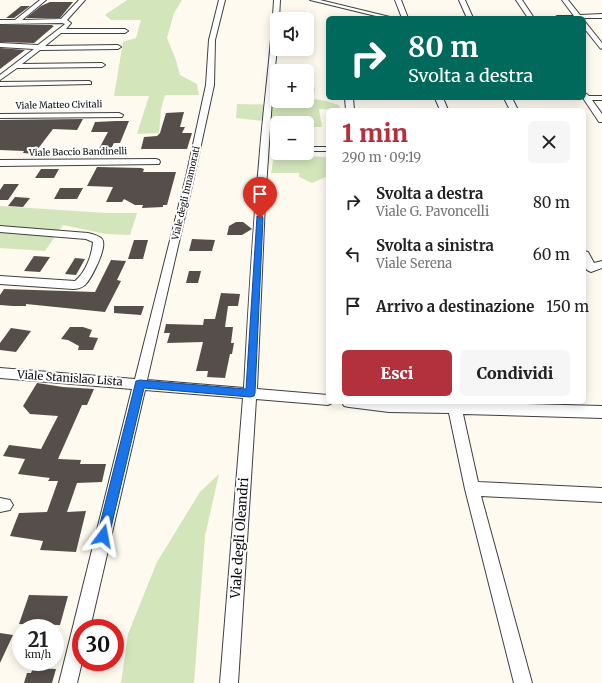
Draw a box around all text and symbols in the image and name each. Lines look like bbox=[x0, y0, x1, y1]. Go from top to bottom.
map controls bbox=[270, 12, 314, 160]
button: sound bbox=[270, 12, 314, 56]
text: 80 m bbox=[408, 29, 479, 65]
icon: right bbox=[342, 32, 394, 84]
button: + bbox=[270, 64, 314, 108]
text: Svolta a destra bbox=[408, 64, 533, 87]
street label: Viale Matteo Civitali bbox=[15, 98, 103, 111]
button: − bbox=[270, 116, 314, 160]
text: 1 min bbox=[342, 118, 408, 149]
button: close bbox=[528, 121, 570, 163]
street label: Viale Baccio Bandinelli bbox=[28, 145, 127, 158]
street label: Viale degli Innamorati bbox=[169, 145, 202, 242]
text: 290 m · 09:19 bbox=[342, 149, 421, 166]
pin bbox=[243, 177, 277, 218]
icon: arrive bbox=[249, 183, 271, 205]
text: Svolta a destra bbox=[376, 184, 483, 203]
icon: right bbox=[342, 191, 364, 213]
text: 80 m bbox=[533, 193, 570, 212]
text: Viale G. Pavoncelli bbox=[376, 203, 489, 220]
text: Svolta a sinistra bbox=[376, 236, 494, 255]
icon: left bbox=[342, 243, 364, 265]
text: 60 m bbox=[533, 245, 570, 264]
text: Viale Serena bbox=[376, 255, 452, 272]
icon: arrive bbox=[342, 295, 364, 317]
text: Arrivo a destinazione bbox=[376, 297, 534, 316]
text: 150 m bbox=[546, 297, 589, 316]
button: Esci bbox=[342, 350, 452, 396]
button: Condividi bbox=[460, 350, 570, 396]
street label: Viale Stanislao Lista bbox=[16, 367, 123, 389]
street label: Viale degli Oleandri bbox=[227, 477, 252, 600]
position arrow bbox=[82, 515, 124, 557]
speed limit sign: 30 bbox=[72, 619, 124, 671]
text: 21 bbox=[28, 627, 48, 652]
text: km/h bbox=[25, 648, 51, 661]

